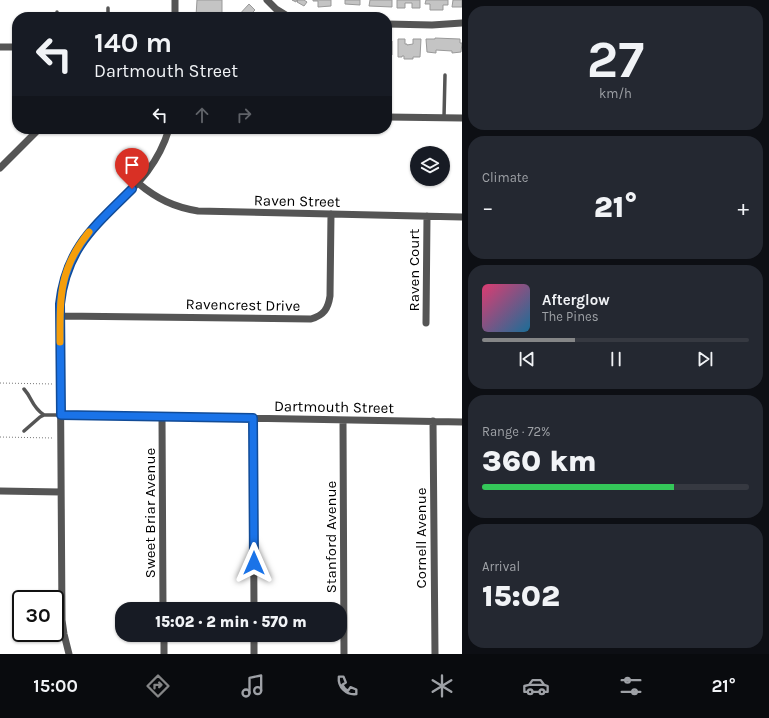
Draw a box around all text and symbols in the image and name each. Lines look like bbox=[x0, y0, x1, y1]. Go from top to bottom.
text: 140 m bbox=[94, 26, 172, 59]
icon: left bbox=[28, 28, 80, 80]
text: 27 bbox=[587, 29, 644, 90]
text: Dartmouth Street bbox=[94, 60, 238, 82]
text: km/h bbox=[599, 86, 632, 101]
icon: left bbox=[149, 104, 171, 126]
icon: ahead bbox=[191, 104, 213, 126]
icon: right bbox=[233, 104, 255, 126]
map controls bbox=[410, 146, 450, 186]
button: layers bbox=[410, 146, 450, 186]
pin bbox=[115, 148, 149, 189]
icon: arrive bbox=[121, 154, 143, 176]
text: Climate bbox=[482, 170, 528, 185]
text: 21° bbox=[594, 189, 637, 225]
street label: Raven Street bbox=[254, 191, 341, 211]
text: − bbox=[482, 195, 494, 221]
text: + bbox=[737, 195, 749, 221]
street label: Raven Court bbox=[405, 228, 423, 311]
text: Afterglow bbox=[542, 291, 610, 309]
street label: Ravencrest Drive bbox=[185, 295, 301, 315]
text: The Pines bbox=[542, 309, 599, 324]
icon: previous bbox=[516, 348, 538, 370]
icon: pause bbox=[605, 348, 627, 370]
icon: next bbox=[694, 348, 716, 370]
street label: Dartmouth Street bbox=[274, 397, 394, 417]
text: Range · 72% bbox=[482, 424, 551, 439]
text: 360 km bbox=[482, 443, 597, 479]
street label: Sweet Briar Avenue bbox=[141, 448, 159, 578]
street label: Stanford Avenue bbox=[322, 481, 340, 593]
street label: Cornell Avenue bbox=[412, 488, 430, 588]
position arrow bbox=[233, 542, 275, 584]
text: Arrival bbox=[482, 559, 520, 574]
text: 15:02 bbox=[482, 578, 560, 614]
speed limit sign: 30 bbox=[12, 590, 64, 642]
text: 15:02 · 2 min · 570 m bbox=[155, 613, 307, 631]
icon: directions bbox=[144, 672, 172, 700]
icon: music bbox=[239, 672, 267, 700]
icon: phone bbox=[333, 672, 361, 700]
icon: climate bbox=[428, 672, 456, 700]
icon: car bbox=[522, 672, 550, 700]
icon: filters bbox=[617, 672, 645, 700]
text: 15:00 bbox=[33, 675, 78, 697]
text: 21° bbox=[711, 675, 736, 697]

